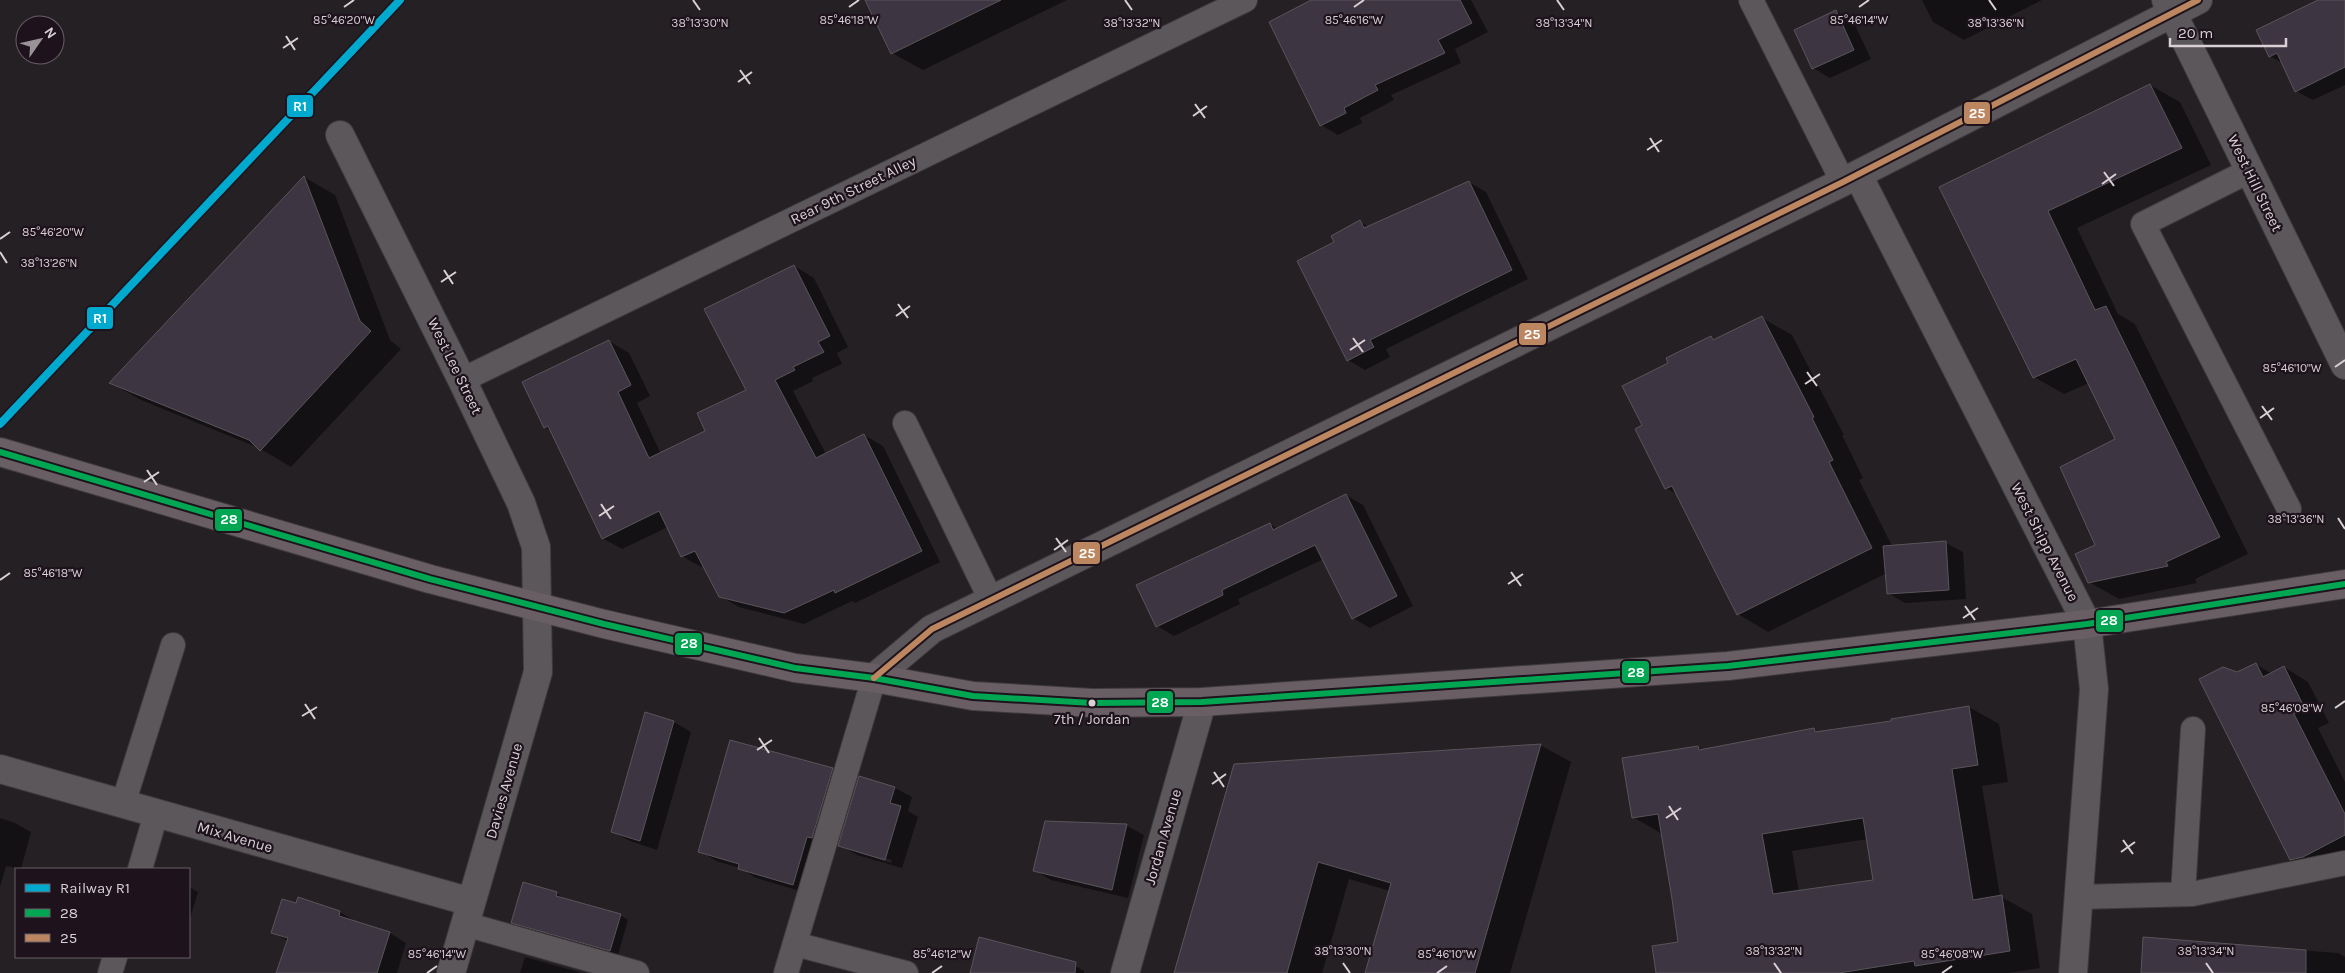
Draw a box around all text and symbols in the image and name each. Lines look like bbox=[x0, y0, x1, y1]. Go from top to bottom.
text: 85°46'20"W bbox=[313, 13, 375, 27]
text: 85°46'18"W bbox=[819, 13, 879, 27]
text: 85°46'16"W bbox=[1325, 13, 1384, 27]
text: 85°46'14"W bbox=[1830, 13, 1889, 27]
north arrow bbox=[15, 15, 65, 65]
scale bar bbox=[2170, 15, 2286, 47]
text: 38°13'30"N bbox=[671, 16, 729, 30]
text: 38°13'32"N bbox=[1103, 16, 1161, 30]
text: 38°13'34"N bbox=[1536, 16, 1592, 30]
text: 38°13'36"N bbox=[1967, 16, 2025, 30]
text: N bbox=[41, 24, 60, 42]
text: 20 m bbox=[2178, 24, 2213, 42]
line badge: R1 bbox=[286, 94, 314, 118]
text: R1 bbox=[293, 98, 307, 115]
line badge: 25 bbox=[1963, 101, 1991, 125]
text: 25 bbox=[1969, 105, 1985, 122]
street label: West Hill Street bbox=[2224, 132, 2286, 235]
street label: Rear 9th Street Alley bbox=[787, 152, 919, 228]
text: 85°46'20"W bbox=[22, 225, 84, 239]
text: 38°13'26"N bbox=[21, 256, 77, 270]
line badge: R1 bbox=[86, 306, 114, 330]
text: R1 bbox=[93, 310, 107, 327]
street label: West Lee Street bbox=[424, 315, 486, 417]
line badge: 25 bbox=[1518, 322, 1547, 346]
text: 25 bbox=[1524, 326, 1540, 343]
text: 85°46'10"W bbox=[2263, 361, 2322, 375]
street label: West Shipp Avenue bbox=[2007, 480, 2083, 604]
line badge: 28 bbox=[214, 508, 243, 532]
text: 28 bbox=[220, 511, 238, 528]
text: 38°13'36"N bbox=[2267, 512, 2325, 526]
line badge: 25 bbox=[1072, 541, 1101, 565]
text: 25 bbox=[1079, 545, 1095, 562]
text: 85°46'18"W bbox=[23, 566, 83, 580]
line badge: 28 bbox=[2095, 609, 2124, 633]
text: 28 bbox=[2100, 612, 2118, 629]
line badge: 28 bbox=[674, 632, 703, 656]
text: 28 bbox=[680, 635, 698, 652]
line badge: 28 bbox=[1621, 660, 1650, 684]
text: 28 bbox=[1627, 664, 1645, 681]
line badge: 28 bbox=[1146, 690, 1174, 714]
text: 28 bbox=[1151, 694, 1169, 711]
marker: 7th / Jordan bbox=[1087, 698, 1097, 708]
text: 85°46'08"W bbox=[2261, 701, 2323, 715]
place label: 7th / Jordan bbox=[1054, 711, 1130, 728]
street label: Davies Avenue bbox=[482, 741, 526, 841]
street label: Jordan Avenue bbox=[1141, 787, 1185, 887]
street label: Mix Avenue bbox=[195, 818, 275, 856]
legend bbox=[15, 868, 190, 958]
text: Railway R1 bbox=[60, 879, 130, 897]
text: 28 bbox=[60, 904, 78, 922]
text: 25 bbox=[60, 929, 77, 947]
text: 38°13'30"N bbox=[1314, 944, 1372, 958]
text: 38°13'32"N bbox=[1745, 944, 1803, 958]
text: 38°13'34"N bbox=[2178, 944, 2234, 958]
text: 85°46'14"W bbox=[408, 947, 467, 961]
text: 85°46'12"W bbox=[913, 947, 972, 961]
text: 85°46'10"W bbox=[1418, 947, 1477, 961]
text: 85°46'08"W bbox=[1921, 947, 1983, 961]

